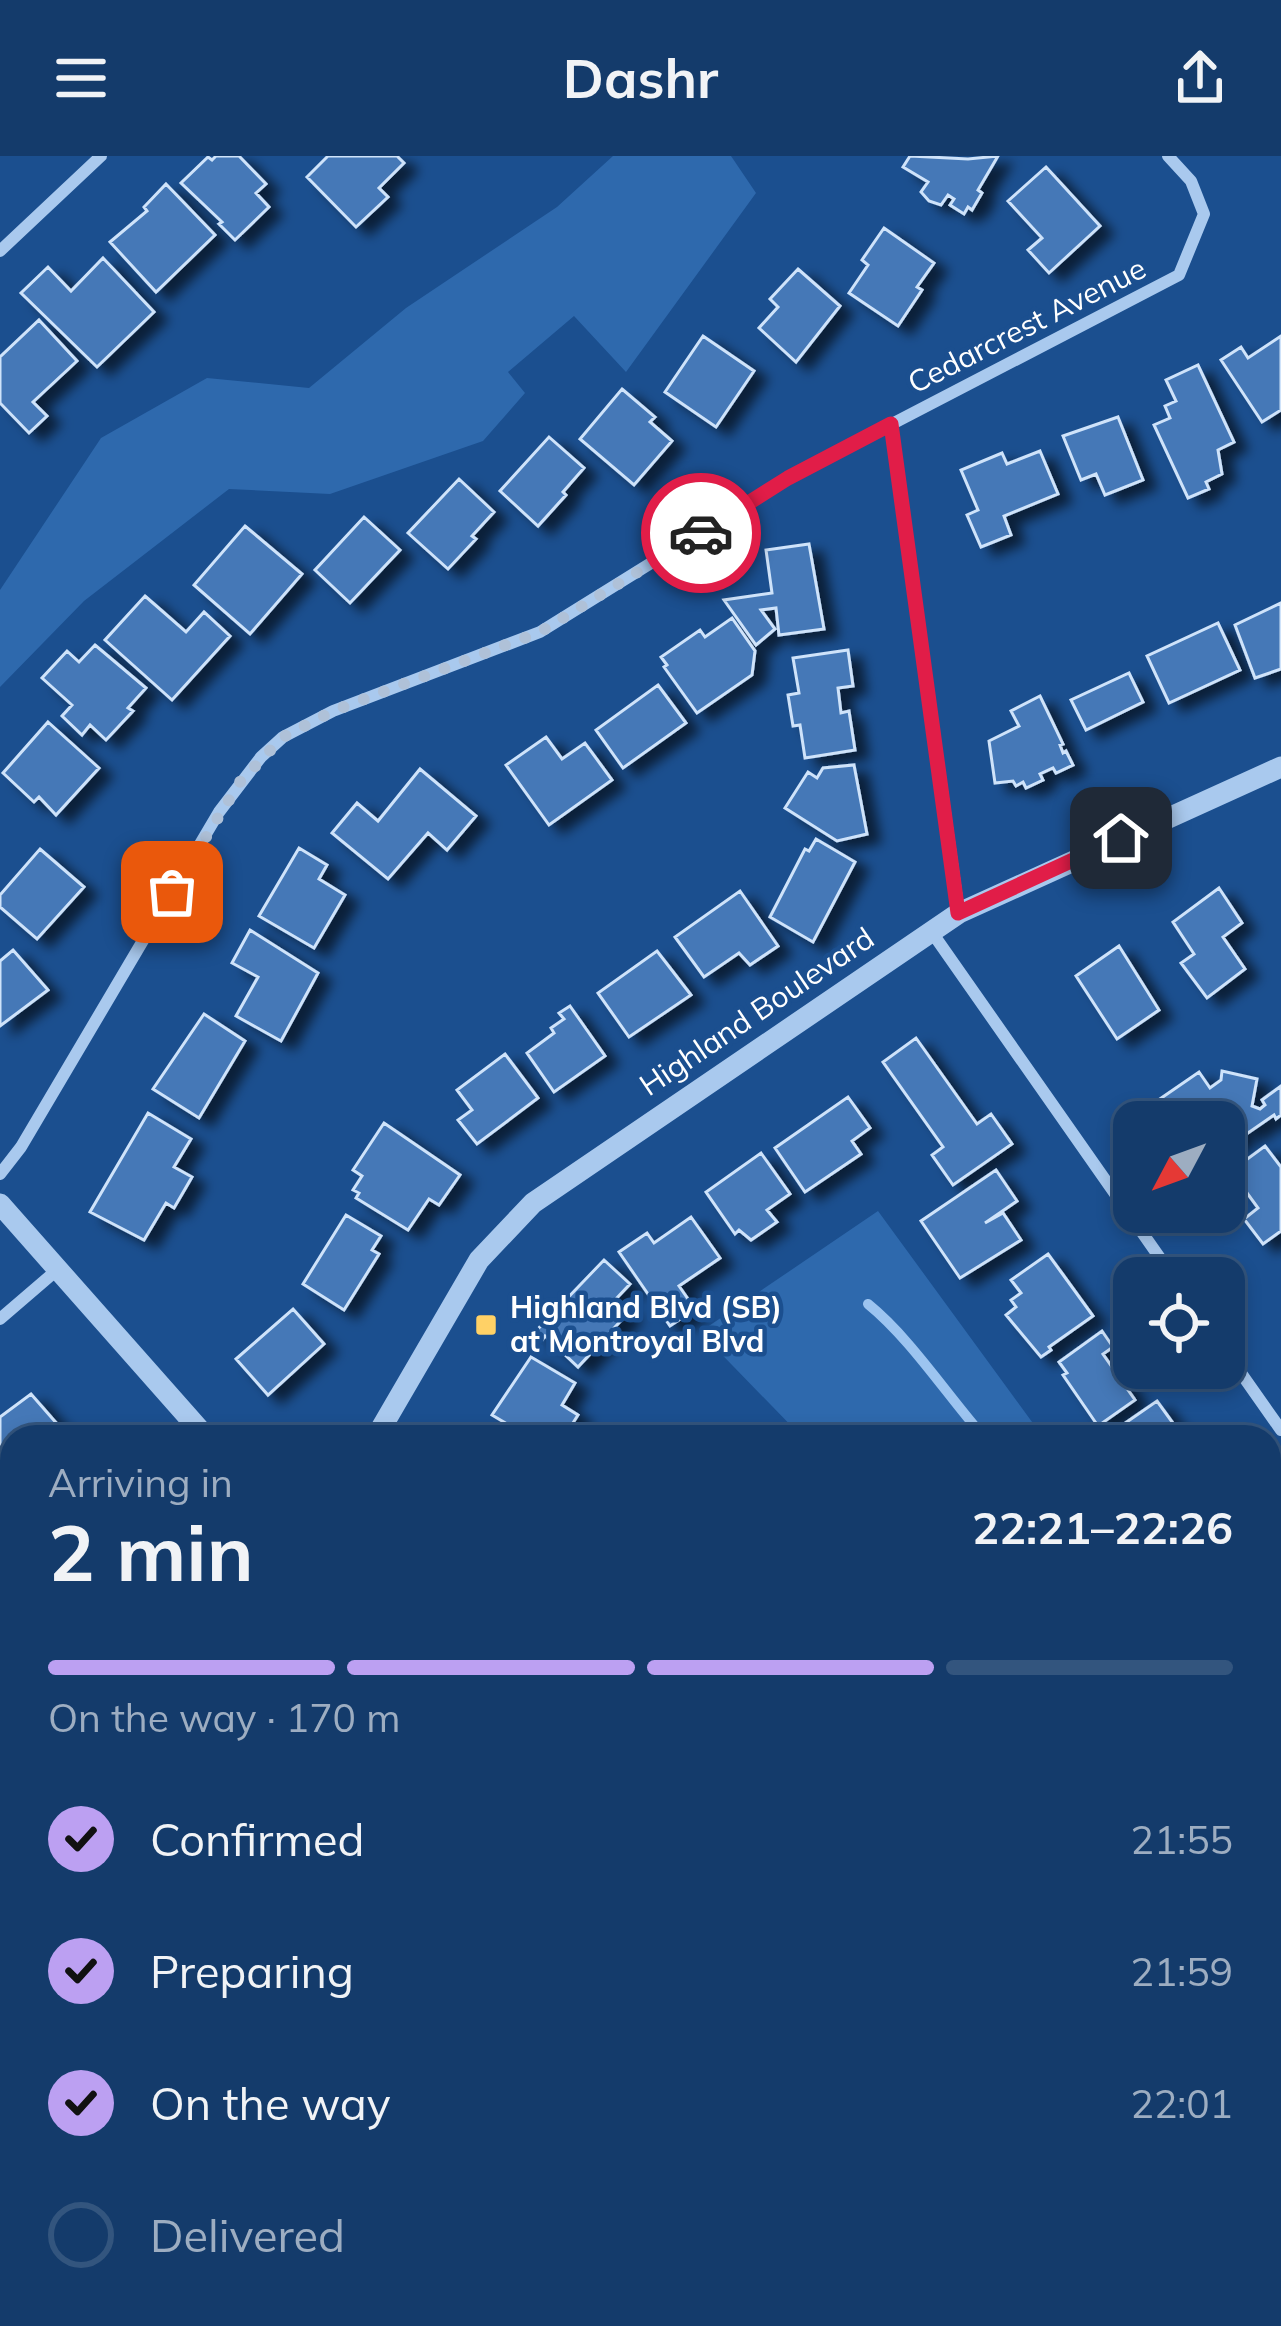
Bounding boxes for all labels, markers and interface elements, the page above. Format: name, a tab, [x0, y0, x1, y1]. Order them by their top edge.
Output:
text: Dashr	[563, 44, 718, 112]
icon: menu	[48, 45, 114, 111]
icon: share	[1167, 45, 1233, 111]
street label: Cedarcrest Avenue	[901, 249, 1152, 401]
courier	[641, 473, 761, 593]
icon: car	[668, 500, 734, 566]
pin	[1070, 787, 1172, 889]
icon: home	[1088, 805, 1154, 871]
pin	[121, 841, 223, 943]
icon: bag	[139, 859, 205, 925]
street label: Highland Boulevard	[632, 919, 881, 1104]
north arrow	[1113, 1101, 1245, 1233]
map controls	[1113, 1101, 1245, 1389]
button: locate	[1113, 1257, 1245, 1389]
place label: Highland Blvd (SB) at Montroyal Blvd	[510, 1288, 782, 1360]
marker: Highland Blvd (SB) at Montroyal Blvd	[473, 1312, 499, 1338]
text: Arriving in	[48, 1458, 233, 1507]
text: 22:21–22:26	[972, 1499, 1233, 1555]
text: 2 min	[48, 1503, 254, 1601]
text: On the way · 170 m	[48, 1693, 400, 1742]
icon: check	[48, 1806, 114, 1872]
text: Confirmed	[150, 1811, 364, 1867]
text: 21:55	[1131, 1815, 1233, 1864]
icon: check	[48, 1938, 114, 2004]
text: Preparing	[150, 1943, 354, 1999]
text: 21:59	[1131, 1947, 1233, 1996]
icon: check	[48, 2070, 114, 2136]
text: On the way	[150, 2075, 391, 2131]
text: 22:01	[1131, 2079, 1233, 2128]
text: Delivered	[150, 2207, 345, 2263]

